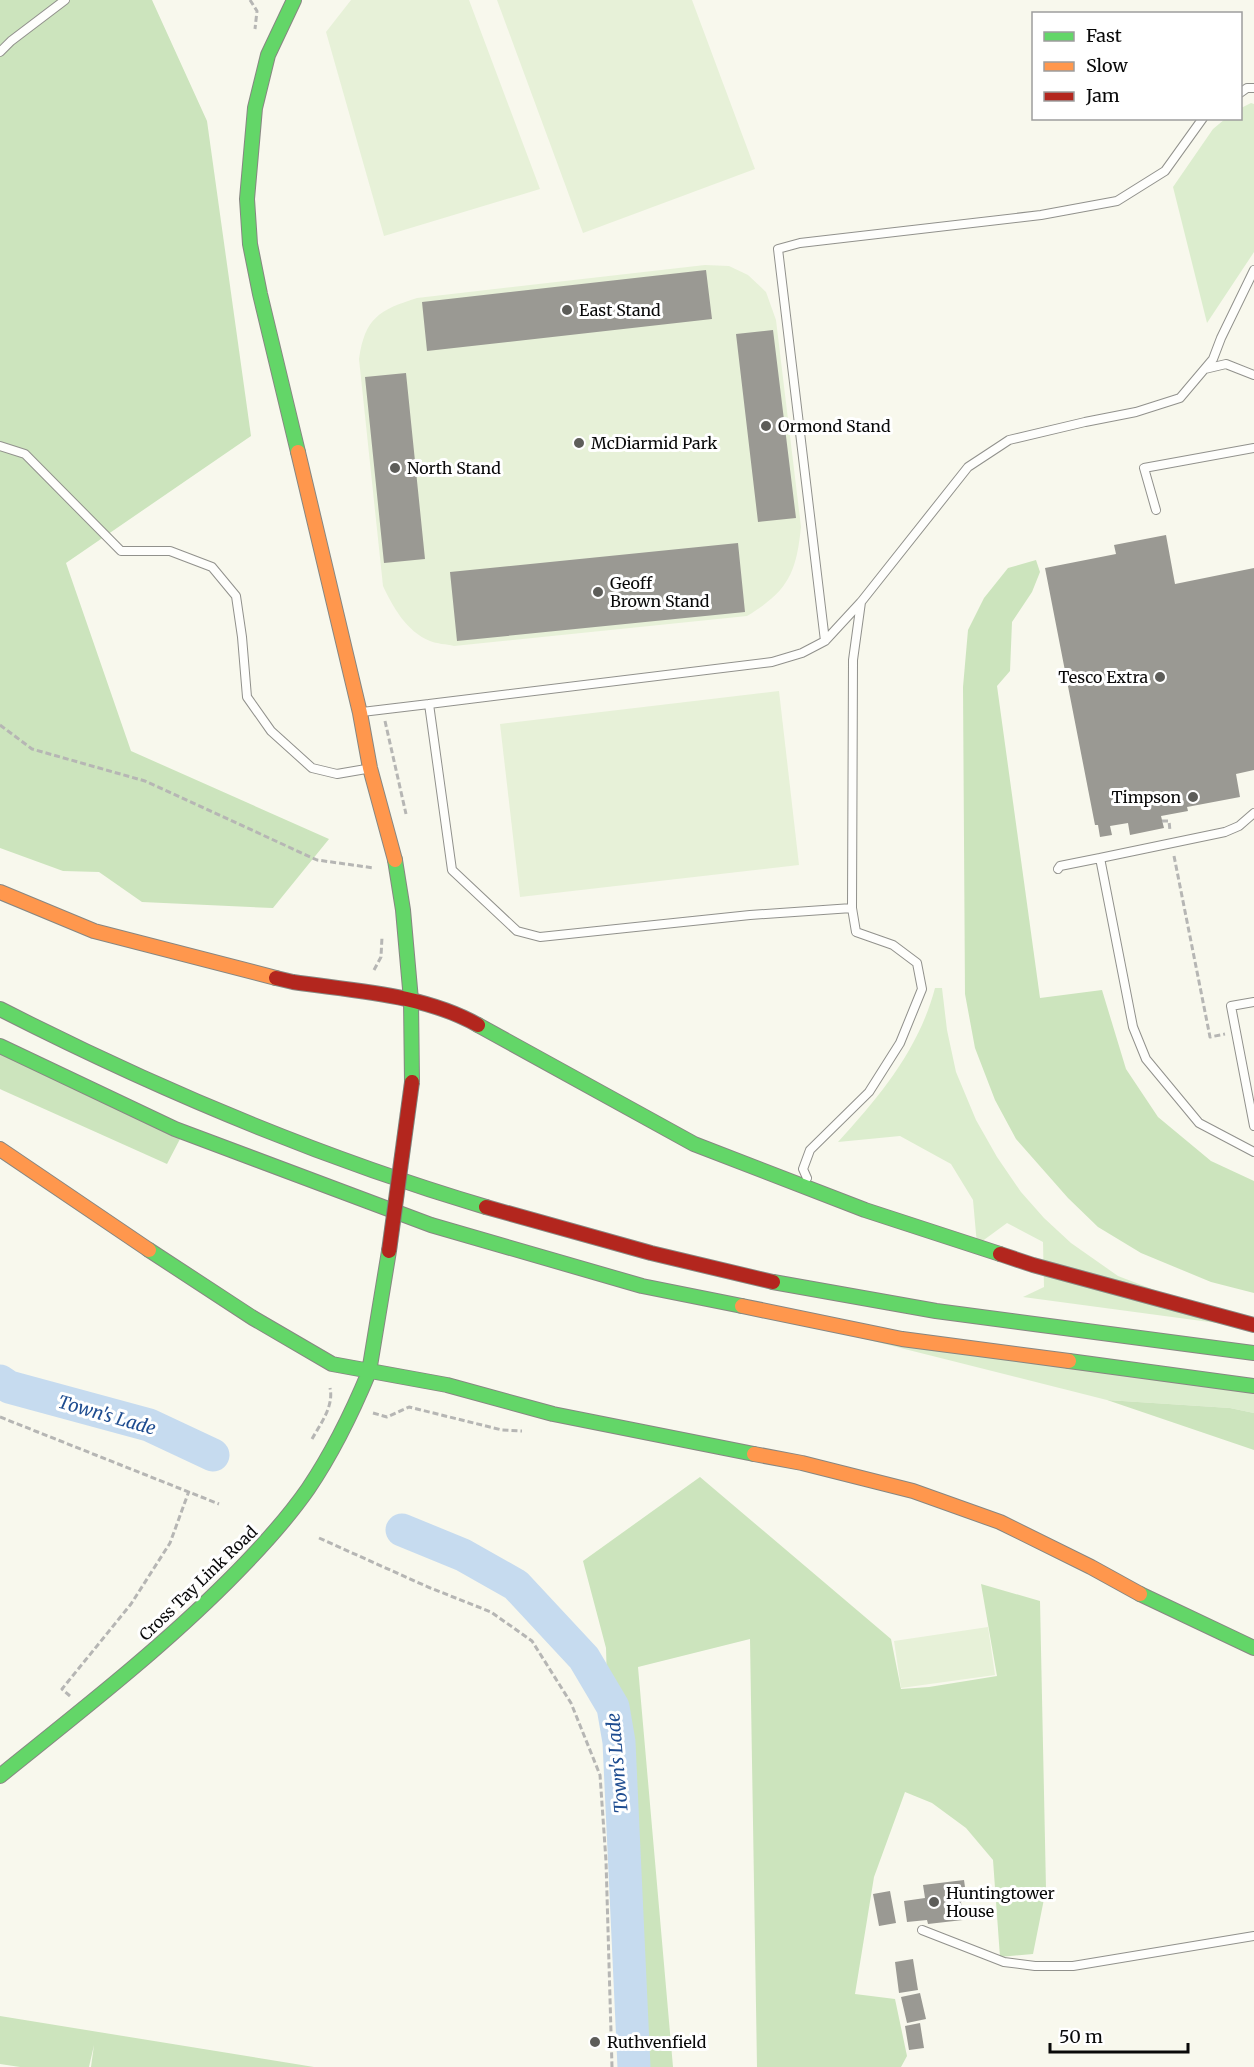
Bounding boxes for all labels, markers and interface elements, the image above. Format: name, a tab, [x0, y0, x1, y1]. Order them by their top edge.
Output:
legend	[1032, 12, 1242, 120]
text: Fast	[1086, 24, 1122, 47]
text: Slow	[1086, 54, 1129, 77]
text: Jam	[1085, 84, 1120, 107]
place label: East Stand	[579, 300, 661, 320]
marker: East Stand	[560, 303, 574, 317]
place label: Ormond Stand	[778, 416, 891, 436]
marker: Ormond Stand	[759, 419, 773, 433]
place label: McDiarmid Park	[591, 433, 718, 453]
marker: McDiarmid Park	[572, 436, 586, 450]
place label: North Stand	[407, 458, 501, 478]
marker: North Stand	[388, 461, 402, 475]
place label: Geoff Brown Stand	[610, 573, 710, 611]
marker: Geoff Brown Stand	[591, 585, 605, 599]
place label: Tesco Extra	[1058, 667, 1148, 687]
marker: Tesco Extra	[1153, 670, 1167, 684]
place label: Timpson	[1111, 787, 1181, 807]
marker: Timpson	[1186, 790, 1200, 804]
water label: Town's Lade	[55, 1390, 159, 1440]
street label: Cross Tay Link Road	[135, 1521, 261, 1645]
water label: Town's Lade	[601, 1712, 633, 1814]
place label: Huntingtower House	[946, 1883, 1055, 1921]
marker: Huntingtower House	[927, 1895, 941, 1909]
scale bar	[1050, 2016, 1188, 2054]
text: 50 m	[1059, 2025, 1103, 2048]
place label: Ruthvenfield	[607, 2032, 707, 2052]
marker: Ruthvenfield	[588, 2035, 602, 2049]

